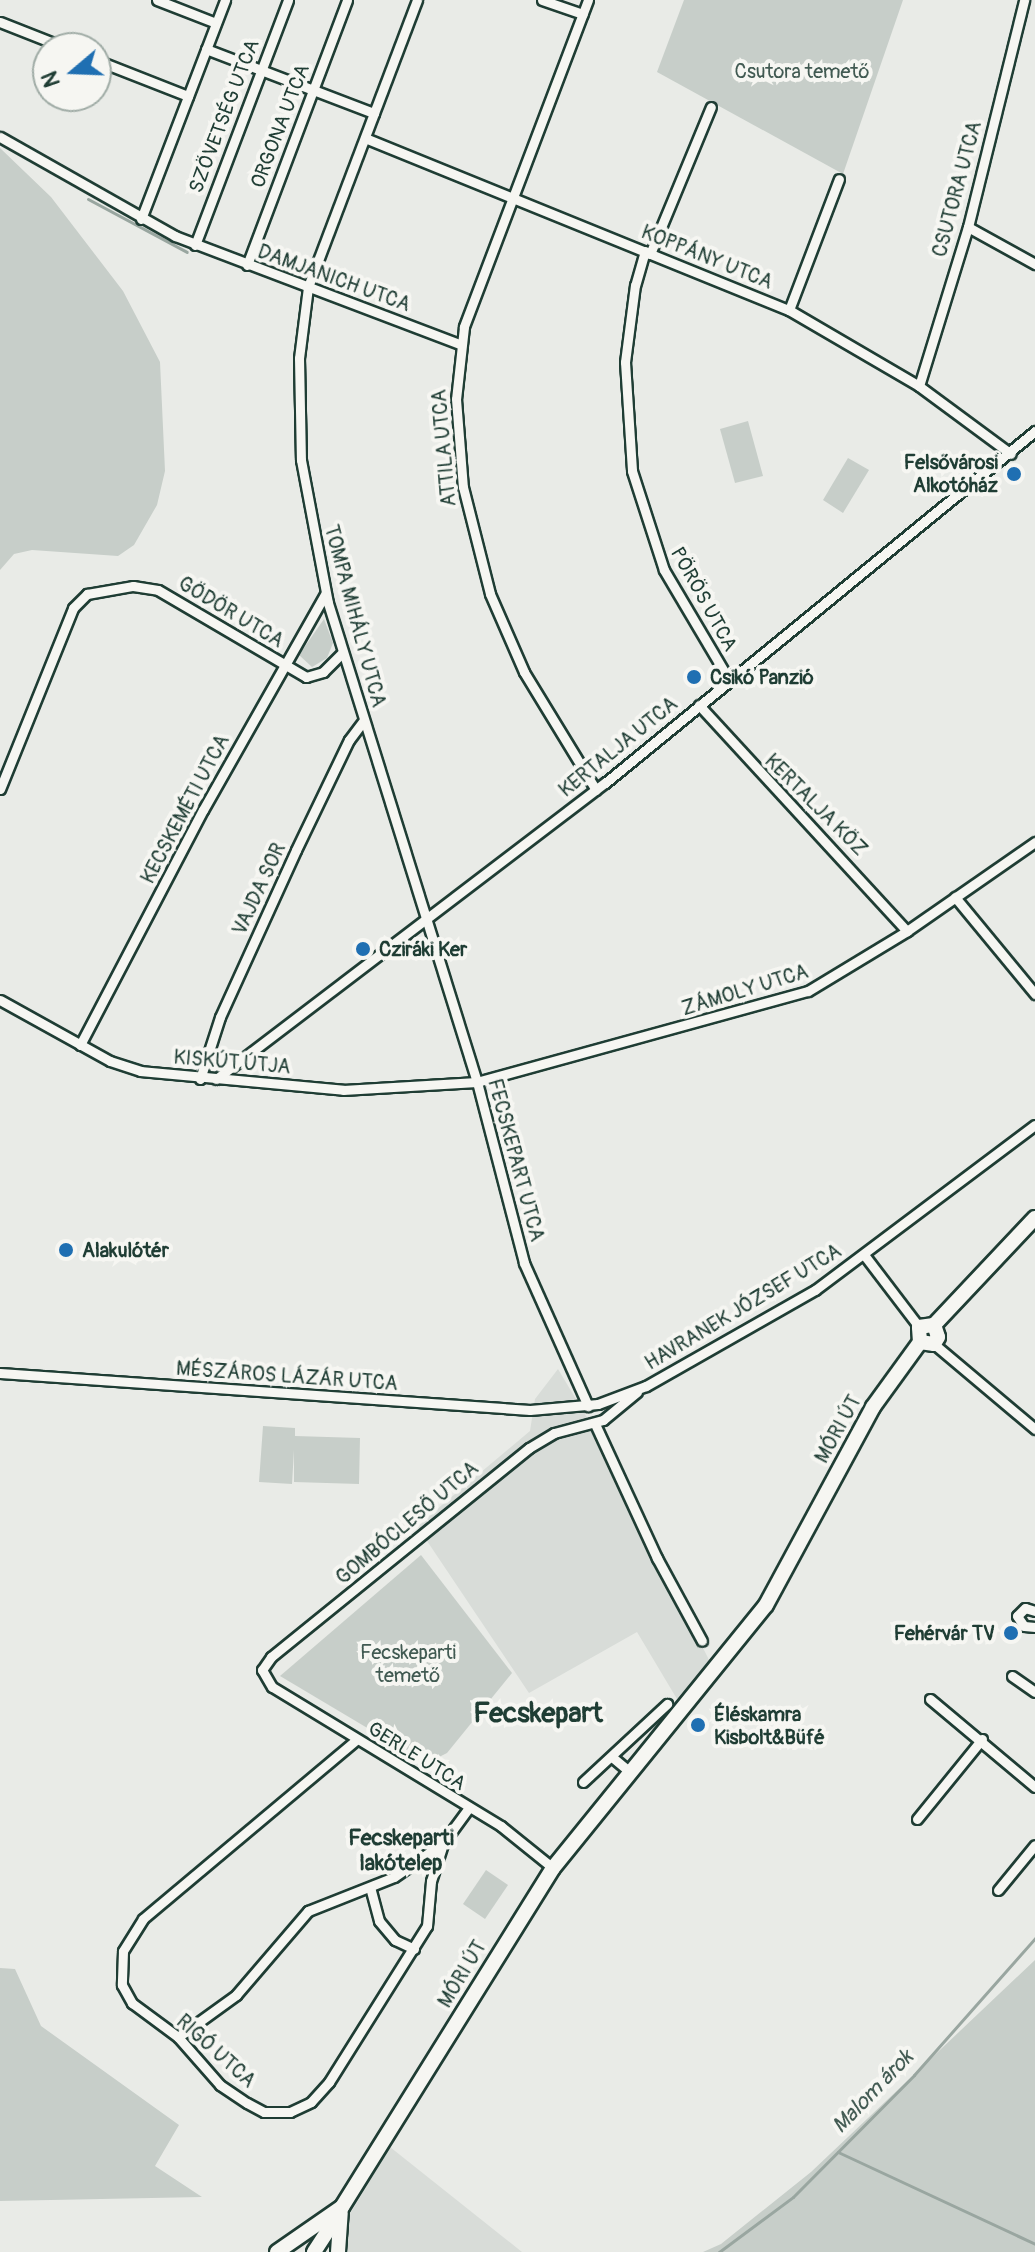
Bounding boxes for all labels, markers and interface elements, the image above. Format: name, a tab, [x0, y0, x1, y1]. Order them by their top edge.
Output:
north arrow	[32, 32, 112, 112]
street label: SZÖVETSÉG UTCA	[184, 36, 264, 196]
park label: Csutora temető	[735, 59, 869, 83]
street label: ORGONA UTCA	[245, 61, 315, 191]
text: N	[36, 68, 67, 91]
street label: CSUTORA UTCA	[927, 118, 987, 260]
street label: KOPPÁNY UTCA	[638, 220, 776, 294]
street label: DAMJANICH UTCA	[254, 239, 414, 317]
street label: ATTILA UTCA	[427, 388, 461, 508]
place label: Felsővárosi Alkotóház	[904, 450, 998, 497]
marker: Felsővárosi Alkotóház	[1005, 465, 1023, 483]
street label: TOMPA MIHÁLY UTCA	[319, 522, 391, 710]
street label: PÖRÖS UTCA	[666, 543, 742, 655]
street label: GÖDÖR UTCA	[174, 571, 288, 653]
place label: Csikó Panzió	[710, 665, 814, 689]
marker: Csikó Panzió	[685, 668, 703, 686]
street label: KERTALJA UTCA	[554, 692, 682, 802]
street label: KECSKEMÉTI UTCA	[136, 730, 234, 888]
street label: KERTALJA KÖZ	[760, 749, 872, 861]
street label: VAJDA SOR	[227, 839, 291, 939]
place label: Cziráki Ker	[379, 937, 467, 961]
marker: Cziráki Ker	[354, 940, 372, 958]
street label: ZÁMOLY UTCA	[679, 959, 811, 1021]
street label: KISKÚT ÚTJA	[173, 1045, 291, 1079]
street label: FECSKEPART UTCA	[483, 1076, 549, 1244]
place label: Alakulótér	[82, 1238, 169, 1262]
street label: HAVRANEK JÓZSEF UTCA	[641, 1239, 845, 1375]
marker: Alakulótér	[57, 1241, 75, 1259]
street label: MÉSZÁROS LÁZÁR UTCA	[175, 1356, 399, 1396]
street label: MÓRI ÚT	[810, 1391, 866, 1467]
street label: GOMBÓCLESŐ UTCA	[331, 1456, 483, 1590]
place label: Fehérvár TV	[894, 1621, 995, 1645]
marker: Fehérvár TV	[1002, 1624, 1020, 1642]
park label: Fecskeparti temető	[360, 1640, 456, 1687]
district label: Fecskepart	[473, 1697, 603, 1731]
place label: Éléskamra Kisbolt&Büfé	[714, 1702, 825, 1749]
street label: GERLE UTCA	[364, 1716, 470, 1796]
marker: Éléskamra Kisbolt&Büfé	[689, 1716, 707, 1734]
district label: Fecskeparti lakótelep	[348, 1825, 454, 1876]
street label: MÓRI ÚT	[433, 1936, 491, 2012]
street label: RIGÓ UTCA	[172, 2009, 260, 2093]
water label: Malom árok	[827, 2045, 919, 2139]

